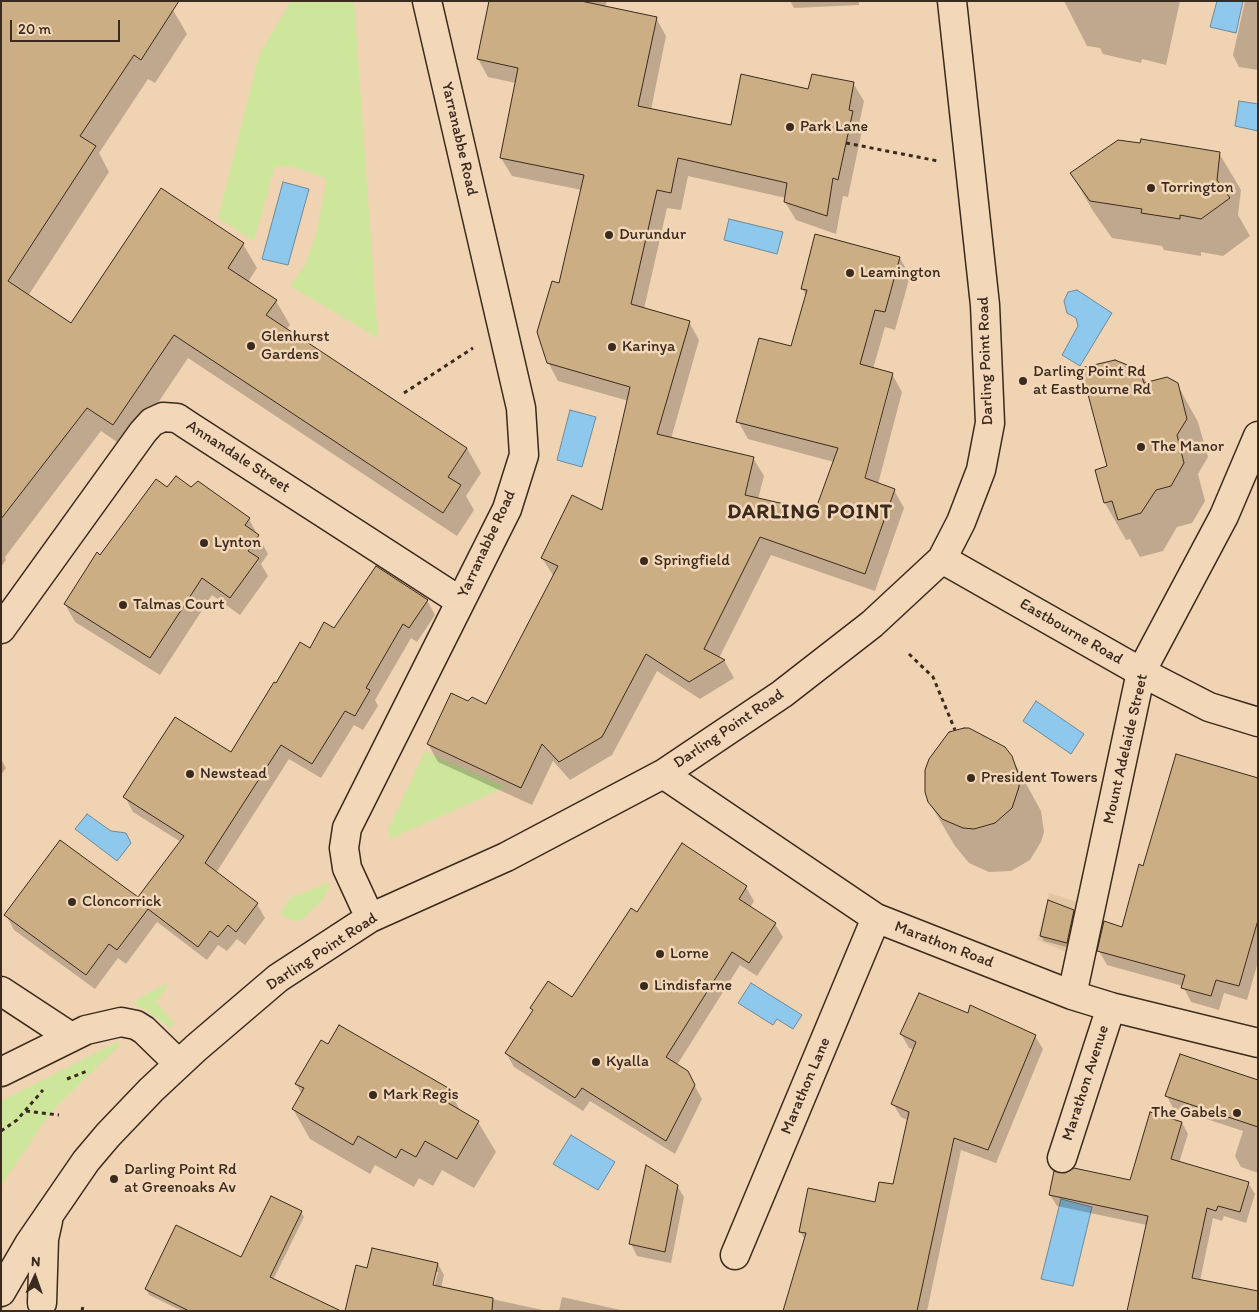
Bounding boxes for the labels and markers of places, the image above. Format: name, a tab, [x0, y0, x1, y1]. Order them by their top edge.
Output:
place label: Park Lane	[800, 117, 868, 137]
marker: Park Lane	[784, 121, 796, 133]
place label: Torrington	[1161, 178, 1234, 198]
marker: Torrington	[1145, 182, 1157, 194]
place label: Durundur	[619, 225, 686, 245]
marker: Durundur	[603, 229, 615, 241]
place label: Leamington	[860, 263, 941, 283]
marker: Leamington	[844, 267, 856, 279]
place label: Glenhurst Gardens	[261, 327, 329, 365]
place label: Karinya	[622, 337, 675, 357]
marker: Glenhurst Gardens	[245, 340, 257, 352]
marker: Karinya	[606, 341, 618, 353]
place label: Darling Point Rd at Eastbourne Rd	[1033, 362, 1151, 400]
marker: Darling Point Rd at Eastbourne Rd	[1017, 375, 1029, 387]
place label: The Manor	[1151, 437, 1224, 457]
marker: The Manor	[1135, 441, 1147, 453]
place label: Lynton	[214, 533, 261, 553]
marker: Lynton	[198, 537, 210, 549]
place label: Springfield	[654, 551, 730, 571]
marker: Springfield	[638, 555, 650, 567]
place label: Talmas Court	[133, 595, 224, 615]
marker: Talmas Court	[117, 599, 129, 611]
place label: Newstead	[200, 764, 267, 784]
marker: Newstead	[184, 768, 196, 780]
place label: President Towers	[981, 768, 1098, 788]
marker: President Towers	[965, 772, 977, 784]
place label: Cloncorrick	[82, 892, 161, 912]
marker: Cloncorrick	[66, 896, 78, 908]
place label: Lorne	[670, 944, 709, 964]
marker: Lorne	[654, 948, 666, 960]
place label: Lindisfarne	[654, 976, 732, 996]
marker: Lindisfarne	[638, 980, 650, 992]
place label: Kyalla	[606, 1052, 649, 1072]
marker: Kyalla	[590, 1056, 602, 1068]
place label: Mark Regis	[383, 1085, 459, 1105]
marker: Mark Regis	[367, 1089, 379, 1101]
place label: The Gabels	[1151, 1103, 1227, 1123]
marker: The Gabels	[1231, 1107, 1243, 1119]
place label: Darling Point Rd at Greenoaks Av	[124, 1160, 237, 1198]
marker: Darling Point Rd at Greenoaks Av	[108, 1173, 120, 1185]

